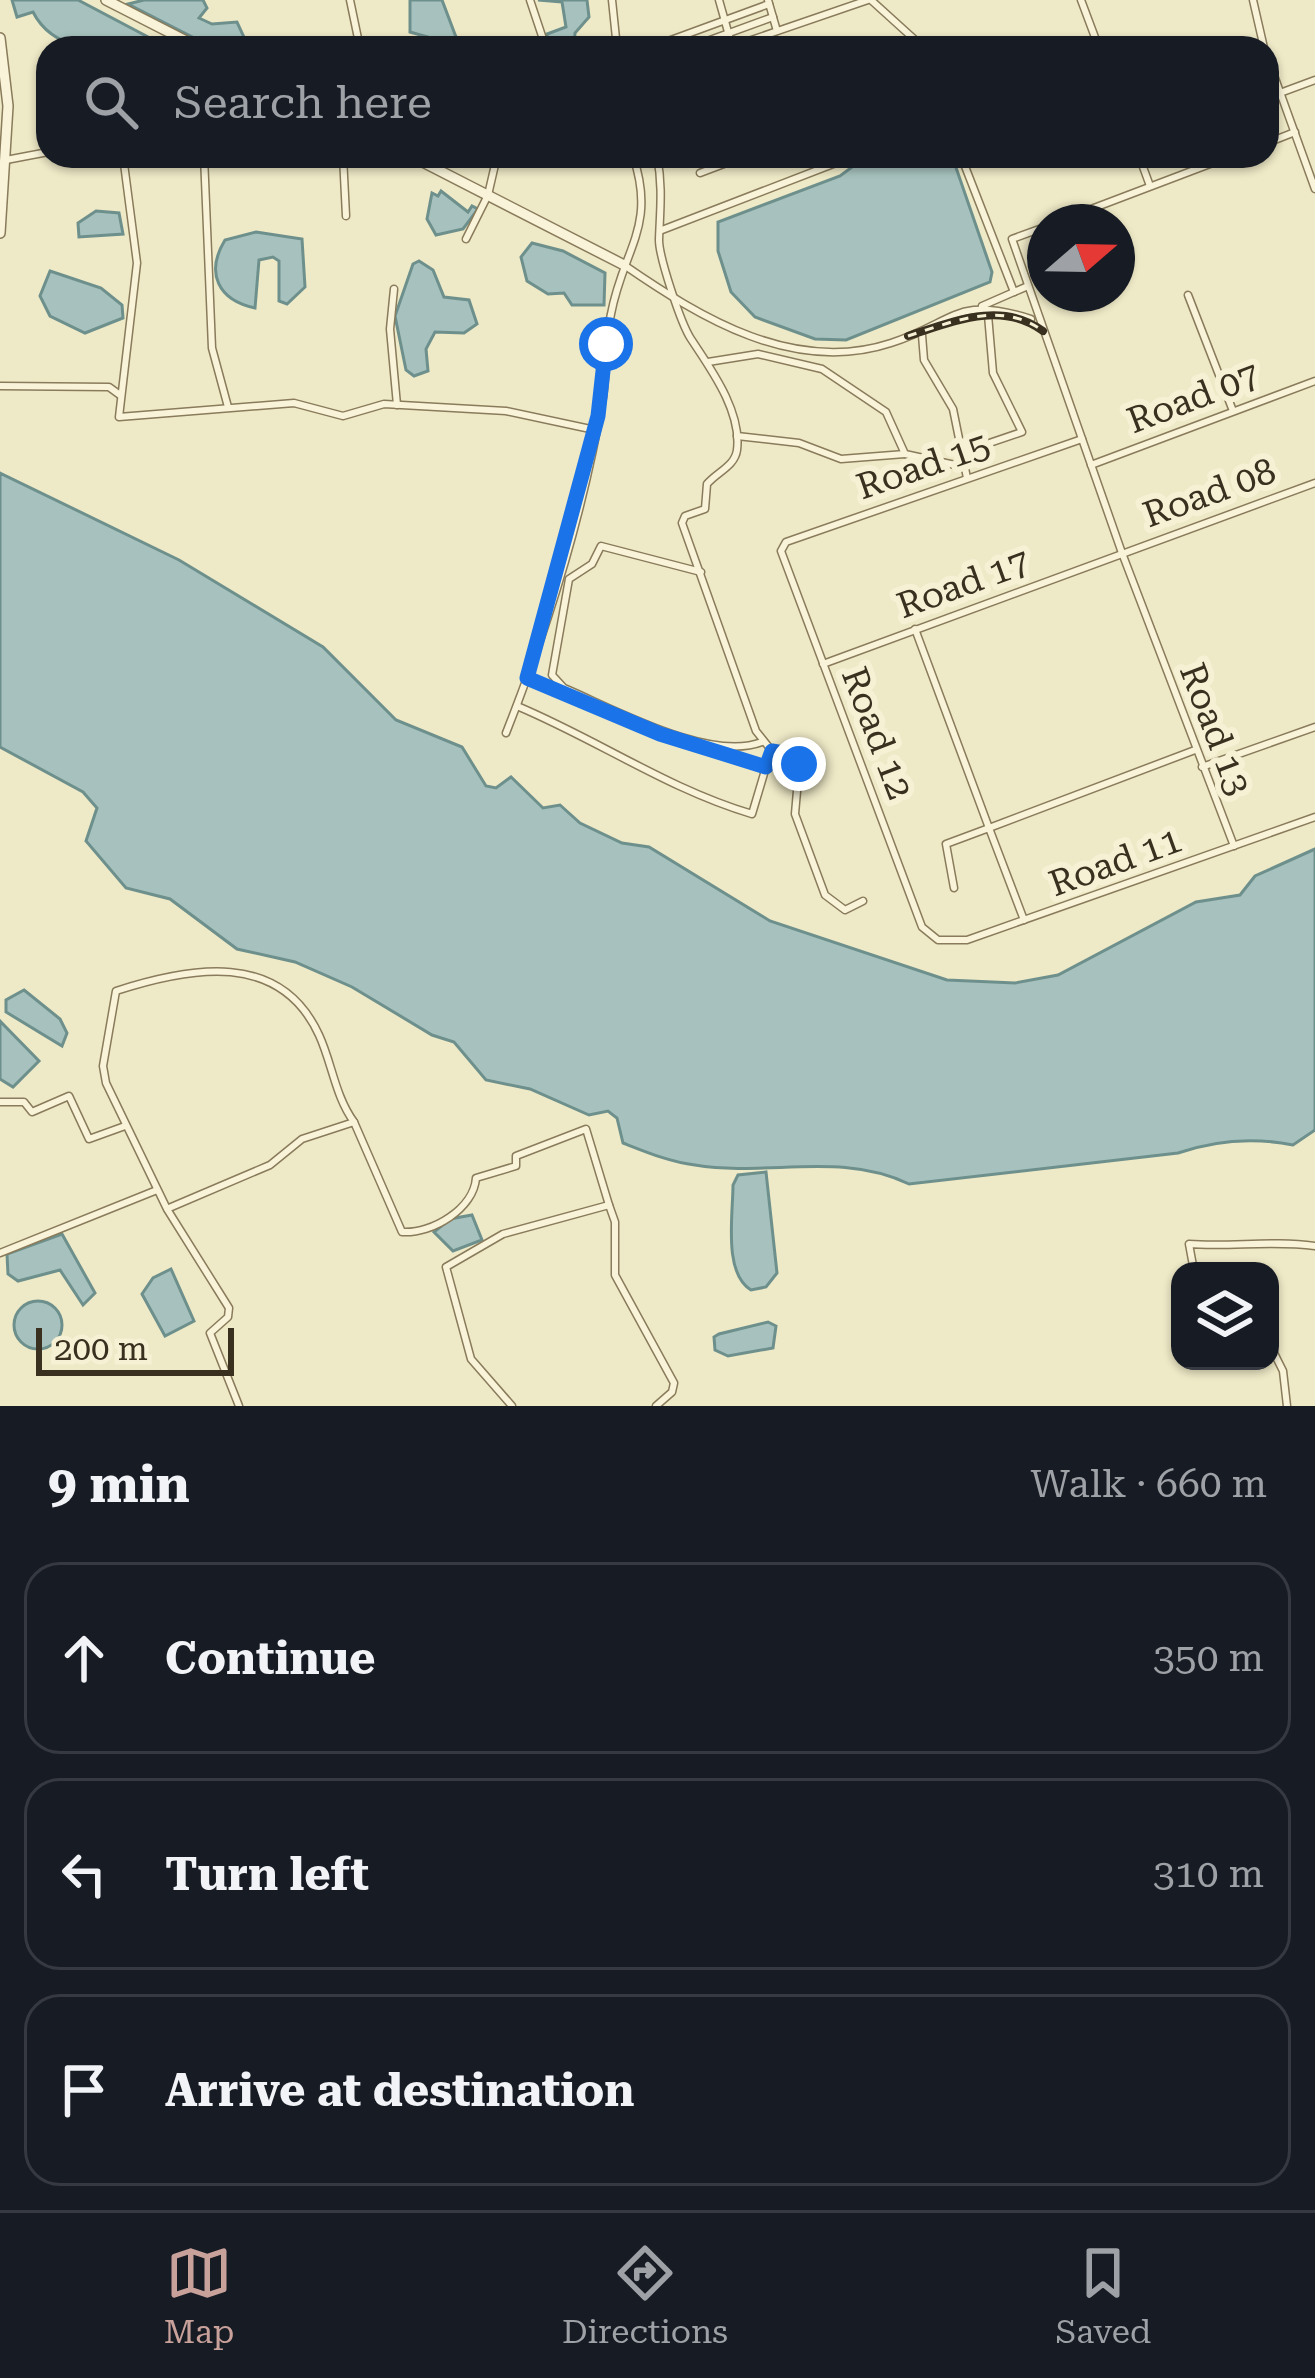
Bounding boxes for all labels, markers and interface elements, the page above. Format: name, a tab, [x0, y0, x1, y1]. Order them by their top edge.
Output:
search box	[36, 36, 1279, 168]
icon: search	[78, 69, 144, 135]
text: Search here	[174, 76, 432, 129]
north arrow	[1027, 204, 1135, 312]
route start	[579, 317, 633, 371]
street label: Road 07	[1121, 354, 1265, 442]
street label: Road 15	[851, 424, 995, 508]
street label: Road 08	[1137, 450, 1281, 536]
street label: Road 17	[891, 541, 1035, 627]
street label: Road 13	[1171, 657, 1259, 801]
street label: Road 12	[833, 661, 921, 805]
route end	[772, 737, 826, 791]
street label: Road 11	[1043, 819, 1187, 905]
map controls	[1171, 1262, 1279, 1370]
button: layers	[1171, 1262, 1279, 1370]
scale bar	[36, 1322, 234, 1375]
text: 200 m	[54, 1329, 148, 1368]
text: 9 min	[48, 1455, 190, 1514]
text: Walk · 660 m	[1031, 1461, 1267, 1507]
icon: ahead	[51, 1625, 117, 1691]
text: Continue	[165, 1632, 376, 1685]
text: 350 m	[1153, 1635, 1264, 1681]
icon: left	[51, 1841, 117, 1907]
text: Turn left	[165, 1848, 369, 1901]
text: 310 m	[1153, 1851, 1264, 1897]
icon: arrive	[51, 2057, 117, 2123]
text: Arrive at destination	[165, 2064, 634, 2117]
tab: Map	[164, 2240, 234, 2351]
tab: Directions	[562, 2240, 728, 2351]
tab: Saved	[1056, 2240, 1151, 2351]

